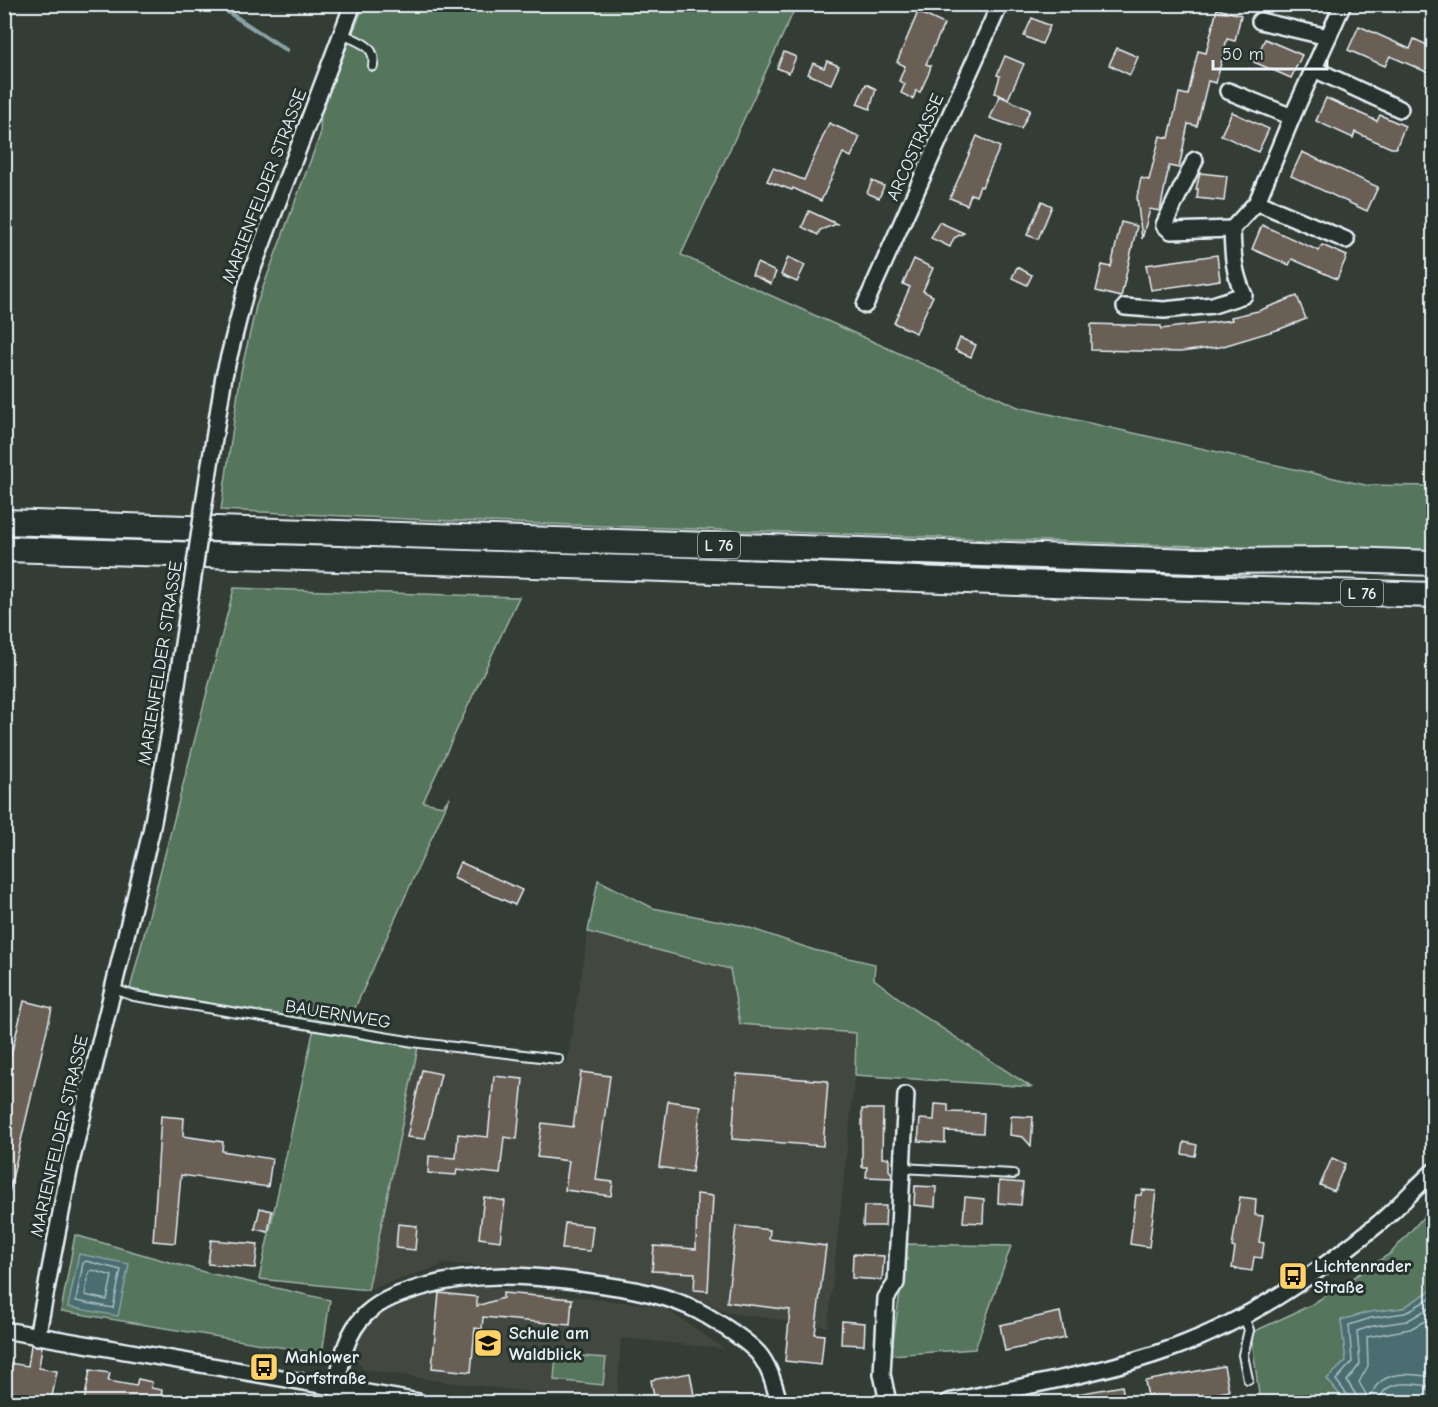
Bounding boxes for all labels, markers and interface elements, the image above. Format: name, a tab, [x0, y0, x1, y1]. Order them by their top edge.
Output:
scale bar	[1213, 33, 1327, 71]
text: 50 m	[1222, 44, 1264, 65]
street label: MARIENFELDER STRASSE	[218, 86, 311, 286]
street label: ARCOSTRASSE	[882, 90, 949, 204]
road number: L 76	[698, 532, 740, 558]
street label: MARIENFELDER STRASSE	[134, 559, 187, 767]
road number: L 76	[1341, 580, 1383, 606]
street label: BAUERNWEG	[284, 996, 392, 1033]
street label: MARIENFELDER STRASSE	[26, 1033, 93, 1239]
place label: Lichtenrader Straße	[1314, 1256, 1412, 1298]
bus stop icon: Lichtenrader Straße	[1277, 1260, 1309, 1292]
place label: Schule am Waldblick	[509, 1323, 589, 1365]
school or university icon: Schule am Waldblick	[472, 1327, 504, 1359]
place label: Mahlower Dorfstraße	[285, 1347, 366, 1389]
bus stop icon: Mahlower Dorfstraße	[248, 1351, 280, 1383]

